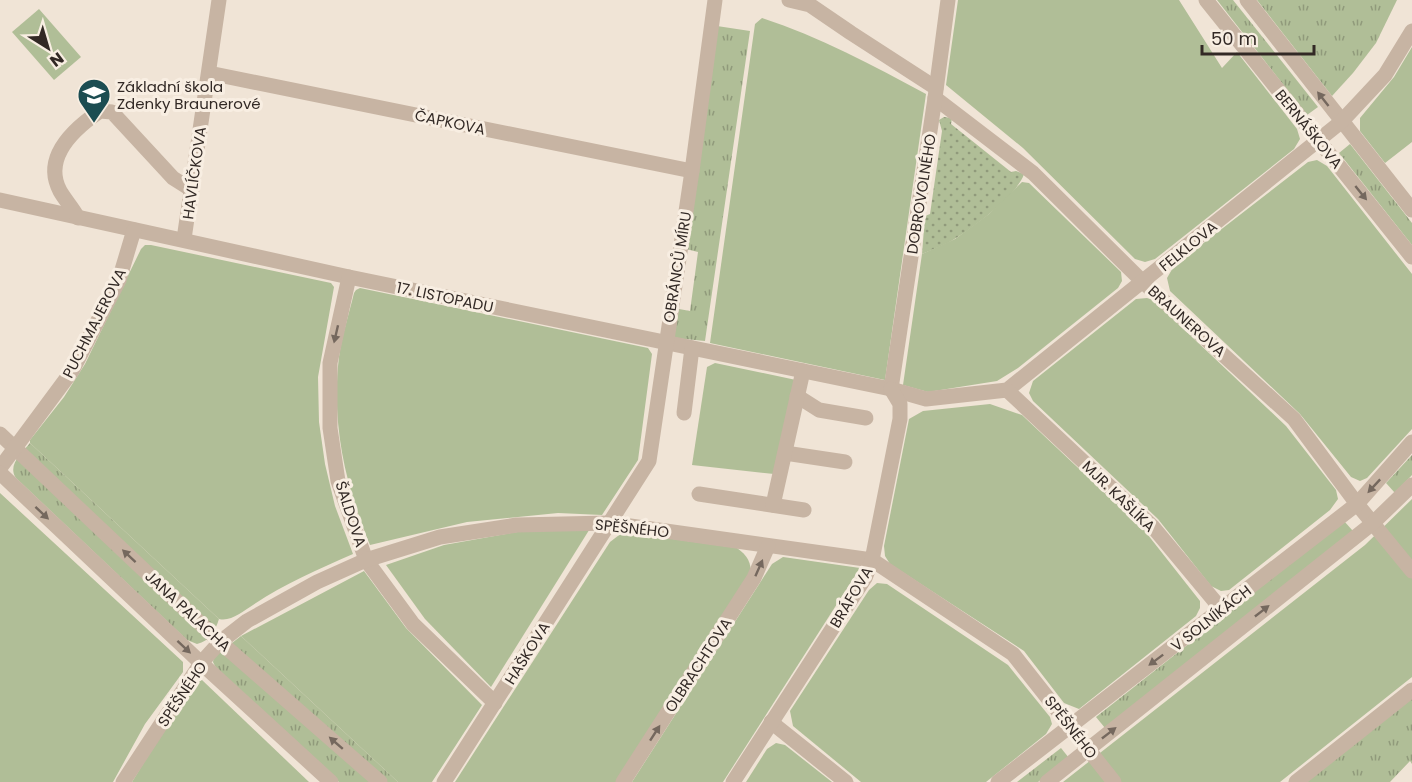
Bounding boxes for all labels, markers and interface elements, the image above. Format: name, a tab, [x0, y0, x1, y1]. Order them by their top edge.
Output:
north arrow	[18, 18, 78, 78]
scale bar	[1202, 18, 1314, 56]
text: 50 m	[1211, 26, 1257, 51]
text: N	[45, 47, 68, 72]
place label: Základní škola Zdenky Braunerové	[117, 76, 261, 114]
school or university icon: Základní škola Zdenky Braunerové	[76, 77, 112, 124]
street label: BERNÁŠKOVA	[1270, 85, 1348, 173]
one-way arrow	[1318, 91, 1330, 106]
street label: ČAPKOVA	[413, 104, 487, 140]
street label: HAVLÍČKOVA	[177, 125, 211, 221]
street label: DOBROVOLNÉHO	[901, 132, 941, 256]
one-way arrow	[1354, 185, 1367, 201]
street label: OBRÁNCŮ MÍRU	[658, 210, 696, 324]
street label: FELKLOVA	[1154, 216, 1222, 276]
street label: PUCHMAJEROVA	[57, 265, 131, 381]
street label: 17. LISTOPADU	[395, 276, 495, 318]
street label: BRAUNEROVA	[1144, 280, 1230, 362]
one-way arrow	[331, 325, 341, 343]
street label: MJR. KAŠLÍKA	[1078, 456, 1160, 536]
street label: ŠALDOVA	[331, 478, 371, 550]
one-way arrow	[1368, 478, 1381, 493]
one-way arrow	[35, 506, 50, 520]
street label: SPĚŠNÉHO	[594, 514, 670, 542]
one-way arrow	[122, 549, 137, 563]
one-way arrow	[754, 559, 763, 576]
street label: BRÁFOVA	[824, 562, 878, 632]
street label: JANA PALACHA	[141, 566, 235, 656]
street label: V SOLNÍKÁCH	[1167, 580, 1255, 656]
one-way arrow	[1254, 606, 1269, 618]
street label: OLBRACHTOVA	[660, 614, 736, 716]
street label: HAŠKOVA	[499, 618, 555, 688]
one-way arrow	[176, 640, 191, 653]
one-way arrow	[1148, 653, 1163, 665]
street label: SPĚŠNÉHO	[152, 657, 212, 731]
street label: SPĚŠNÉHO	[1040, 691, 1102, 763]
one-way arrow	[649, 725, 660, 741]
one-way arrow	[1101, 726, 1117, 739]
one-way arrow	[329, 737, 344, 750]

